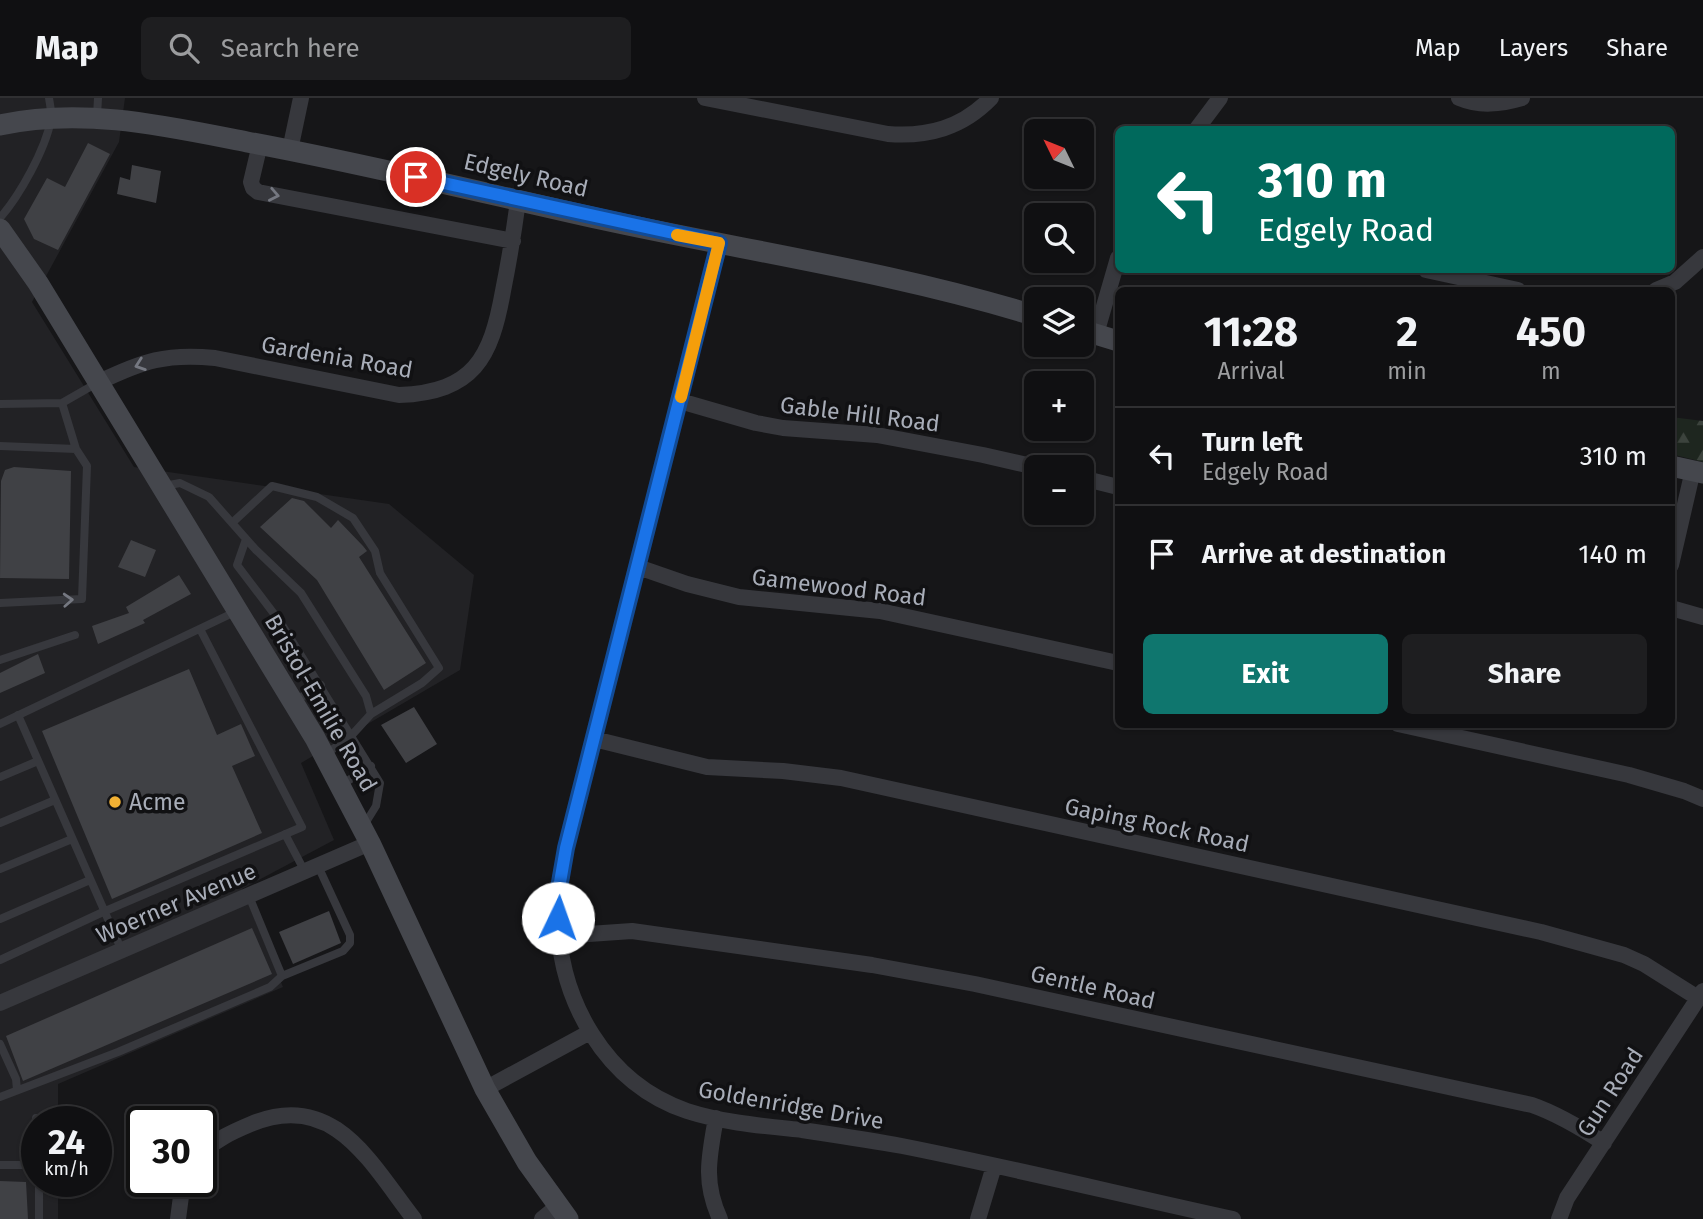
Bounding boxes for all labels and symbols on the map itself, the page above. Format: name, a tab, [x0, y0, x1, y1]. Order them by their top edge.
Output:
north arrow	[1024, 119, 1094, 189]
pin	[386, 147, 446, 207]
street label: Edgely Road	[461, 147, 591, 203]
one-way arrow	[268, 186, 280, 201]
street label: Gardenia Road	[259, 330, 415, 384]
one-way arrow	[134, 357, 147, 371]
street label: Gable Hill Road	[779, 390, 941, 438]
street label: Gamewood Road	[750, 562, 928, 612]
one-way arrow	[63, 592, 74, 607]
street label: Bristol-Emilie Road	[259, 609, 383, 797]
place label: Acme	[129, 788, 185, 816]
street label: Gaping Rock Road	[1062, 792, 1252, 858]
marker: Acme	[107, 794, 123, 810]
street label: Woerner Avenue	[92, 857, 260, 949]
position arrow	[521, 881, 595, 955]
street label: Gentle Road	[1028, 959, 1158, 1015]
street label: Gun Road	[1571, 1042, 1649, 1142]
street label: Goldenridge Drive	[696, 1075, 886, 1135]
speed limit sign: 30	[126, 1106, 217, 1197]

